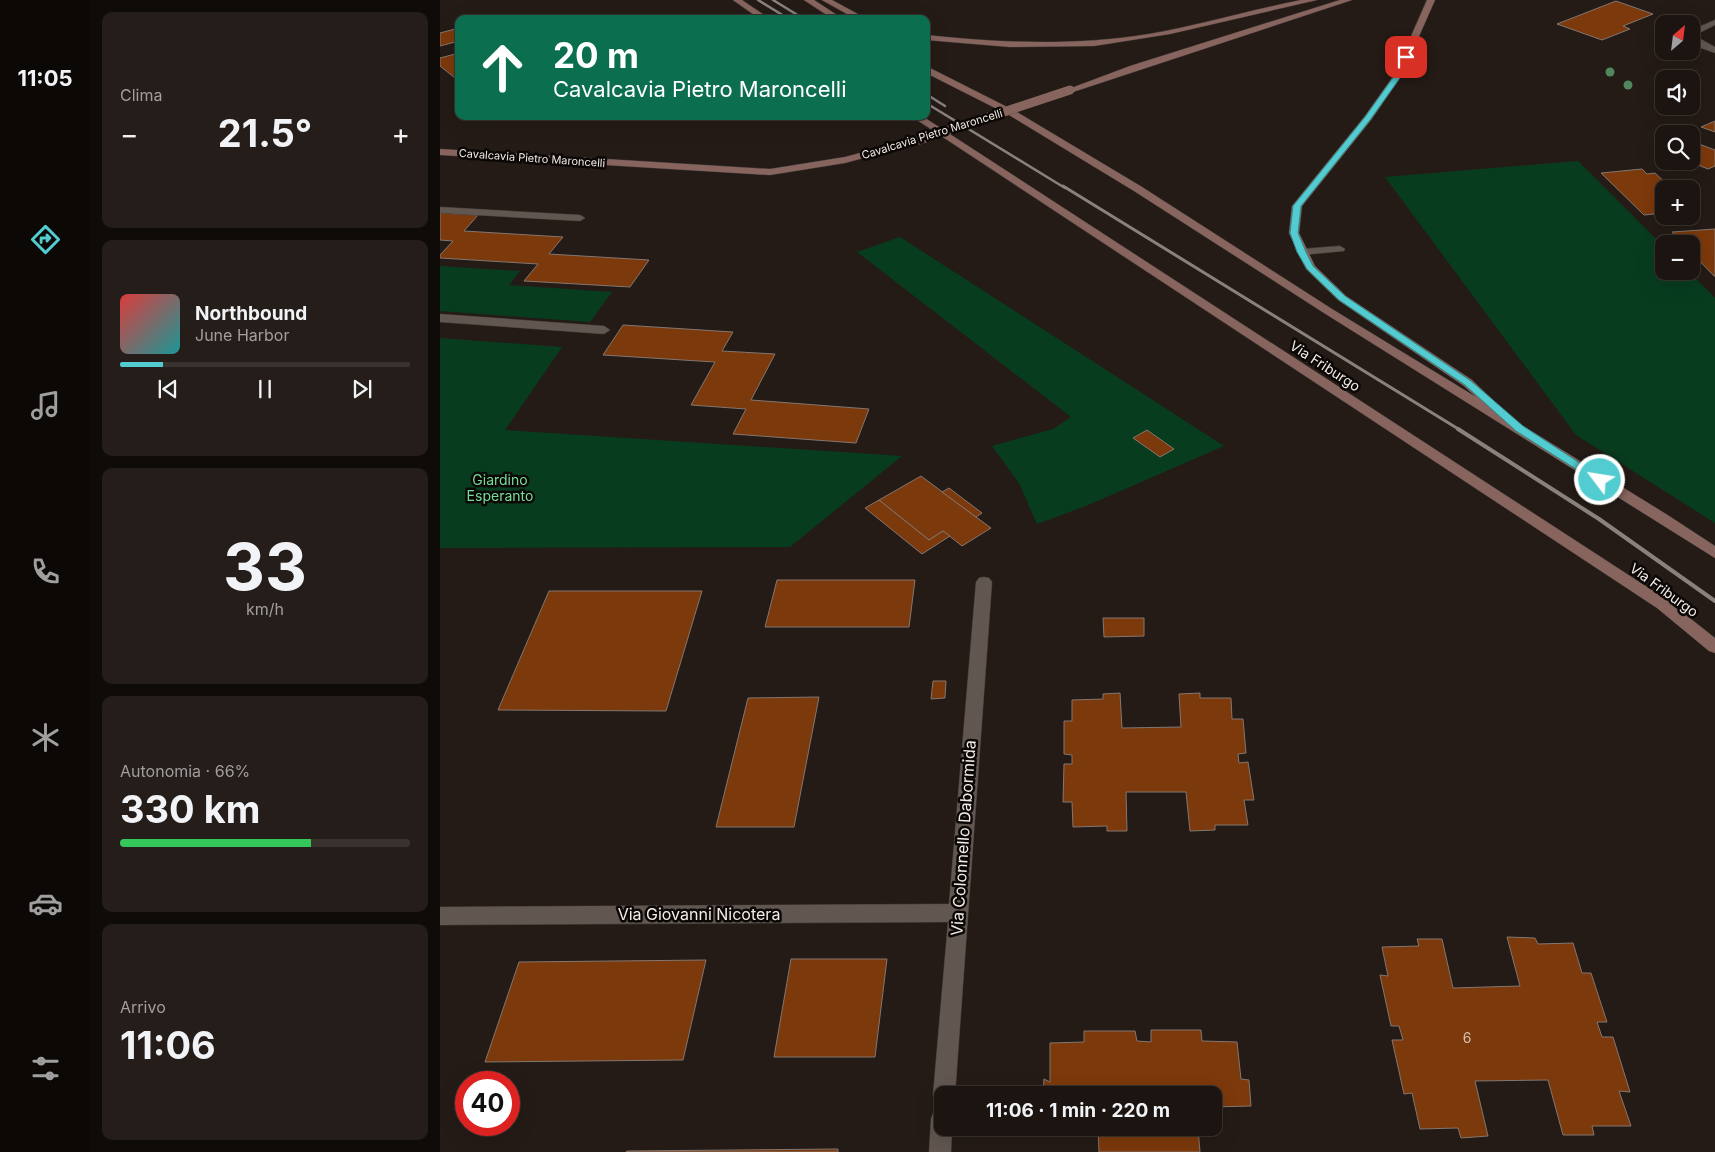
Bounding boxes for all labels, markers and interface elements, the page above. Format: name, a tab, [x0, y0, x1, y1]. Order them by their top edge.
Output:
north arrow	[1655, 15, 1700, 60]
map controls	[1655, 15, 1700, 280]
text: 20 m	[553, 34, 639, 76]
icon: ahead	[470, 35, 535, 100]
pin	[1385, 36, 1427, 78]
icon: arrive	[1392, 43, 1420, 71]
text: 11:05	[17, 65, 73, 91]
button: sound	[1655, 70, 1700, 115]
text: Cavalcavia Pietro Maroncelli	[553, 76, 847, 102]
text: Clima	[120, 85, 162, 105]
street label: Cavalcavia Pietro Maroncelli	[860, 106, 1004, 162]
text: 21.5°	[218, 110, 312, 156]
text: −	[120, 117, 139, 151]
text: +	[391, 117, 410, 151]
button: search	[1655, 125, 1700, 170]
street label: Cavalcavia Pietro Maroncelli	[458, 146, 606, 170]
button: +	[1655, 180, 1700, 225]
icon: directions	[28, 222, 63, 257]
button: −	[1655, 235, 1700, 280]
text: Northbound	[195, 302, 307, 325]
text: June Harbor	[195, 325, 289, 345]
street label: Via Friburgo	[1287, 337, 1364, 395]
icon: previous	[154, 375, 182, 403]
icon: pause	[251, 375, 279, 403]
icon: next	[348, 375, 376, 403]
icon: music	[28, 388, 63, 423]
position arrow	[1573, 453, 1625, 505]
park label: Giardino Esperanto	[467, 471, 533, 504]
text: 33	[223, 527, 307, 606]
icon: phone	[28, 554, 63, 589]
street label: Via Friburgo	[1627, 559, 1702, 620]
text: km/h	[246, 599, 284, 619]
icon: climate	[28, 720, 63, 755]
street label: Via Colonnello Dabormida	[946, 739, 980, 937]
text: Autonomia · 66%	[120, 761, 250, 781]
text: 330 km	[120, 786, 260, 832]
icon: car	[28, 886, 63, 921]
street label: Via Giovanni Nicotera	[618, 904, 780, 924]
text: Arrivo	[120, 997, 166, 1017]
text: 11:06	[120, 1022, 216, 1068]
house number: 6	[1463, 1029, 1471, 1046]
icon: filters	[28, 1051, 63, 1086]
speed limit sign: 40	[455, 1071, 520, 1136]
text: 11:06 · 1 min · 220 m	[986, 1099, 1170, 1122]

